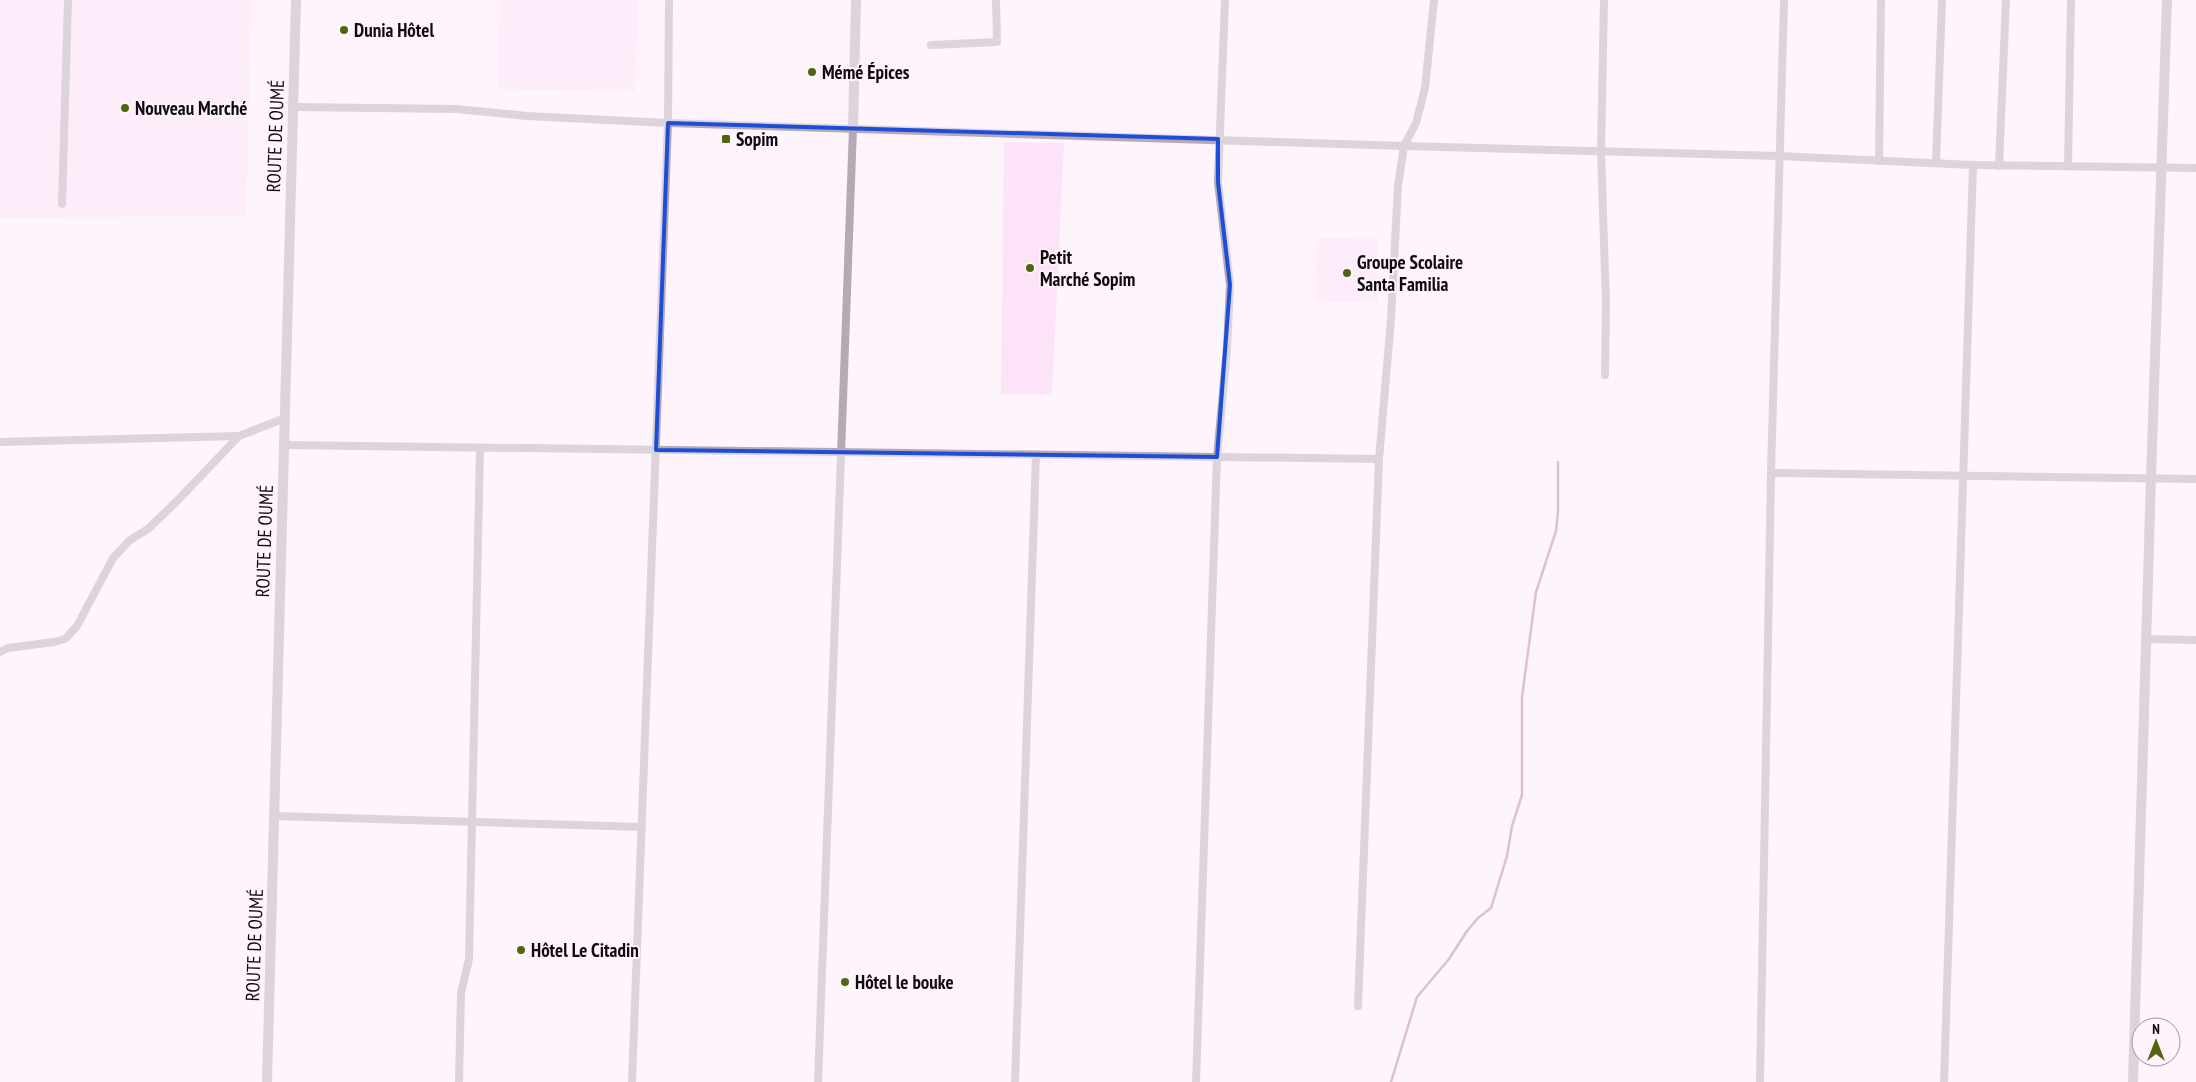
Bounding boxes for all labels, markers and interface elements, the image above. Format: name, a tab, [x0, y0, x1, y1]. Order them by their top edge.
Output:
place label: Dunia Hôtel	[354, 18, 434, 42]
marker: Dunia Hôtel	[338, 24, 350, 36]
place label: Mémé Épices	[822, 60, 910, 84]
marker: Mémé Épices	[806, 66, 818, 78]
street label: ROUTE DE OUMÉ	[261, 79, 289, 193]
place label: Nouveau Marché	[135, 96, 247, 120]
marker: Nouveau Marché	[119, 102, 131, 114]
place label: Sopim	[736, 127, 778, 151]
marker: Sopim	[720, 133, 732, 145]
place label: Petit Marché Sopim	[1040, 245, 1135, 291]
place label: Groupe Scolaire Santa Familia	[1357, 250, 1463, 296]
marker: Petit Marché Sopim	[1024, 262, 1036, 274]
marker: Groupe Scolaire Santa Familia	[1341, 267, 1353, 279]
street label: ROUTE DE OUMÉ	[250, 484, 278, 598]
street label: ROUTE DE OUMÉ	[240, 888, 268, 1002]
place label: Hôtel Le Citadin	[531, 938, 639, 962]
marker: Hôtel Le Citadin	[515, 944, 527, 956]
place label: Hôtel le bouke	[855, 970, 954, 994]
marker: Hôtel le bouke	[839, 976, 851, 988]
north arrow	[2131, 1017, 2181, 1067]
text: N	[2152, 1020, 2160, 1038]

